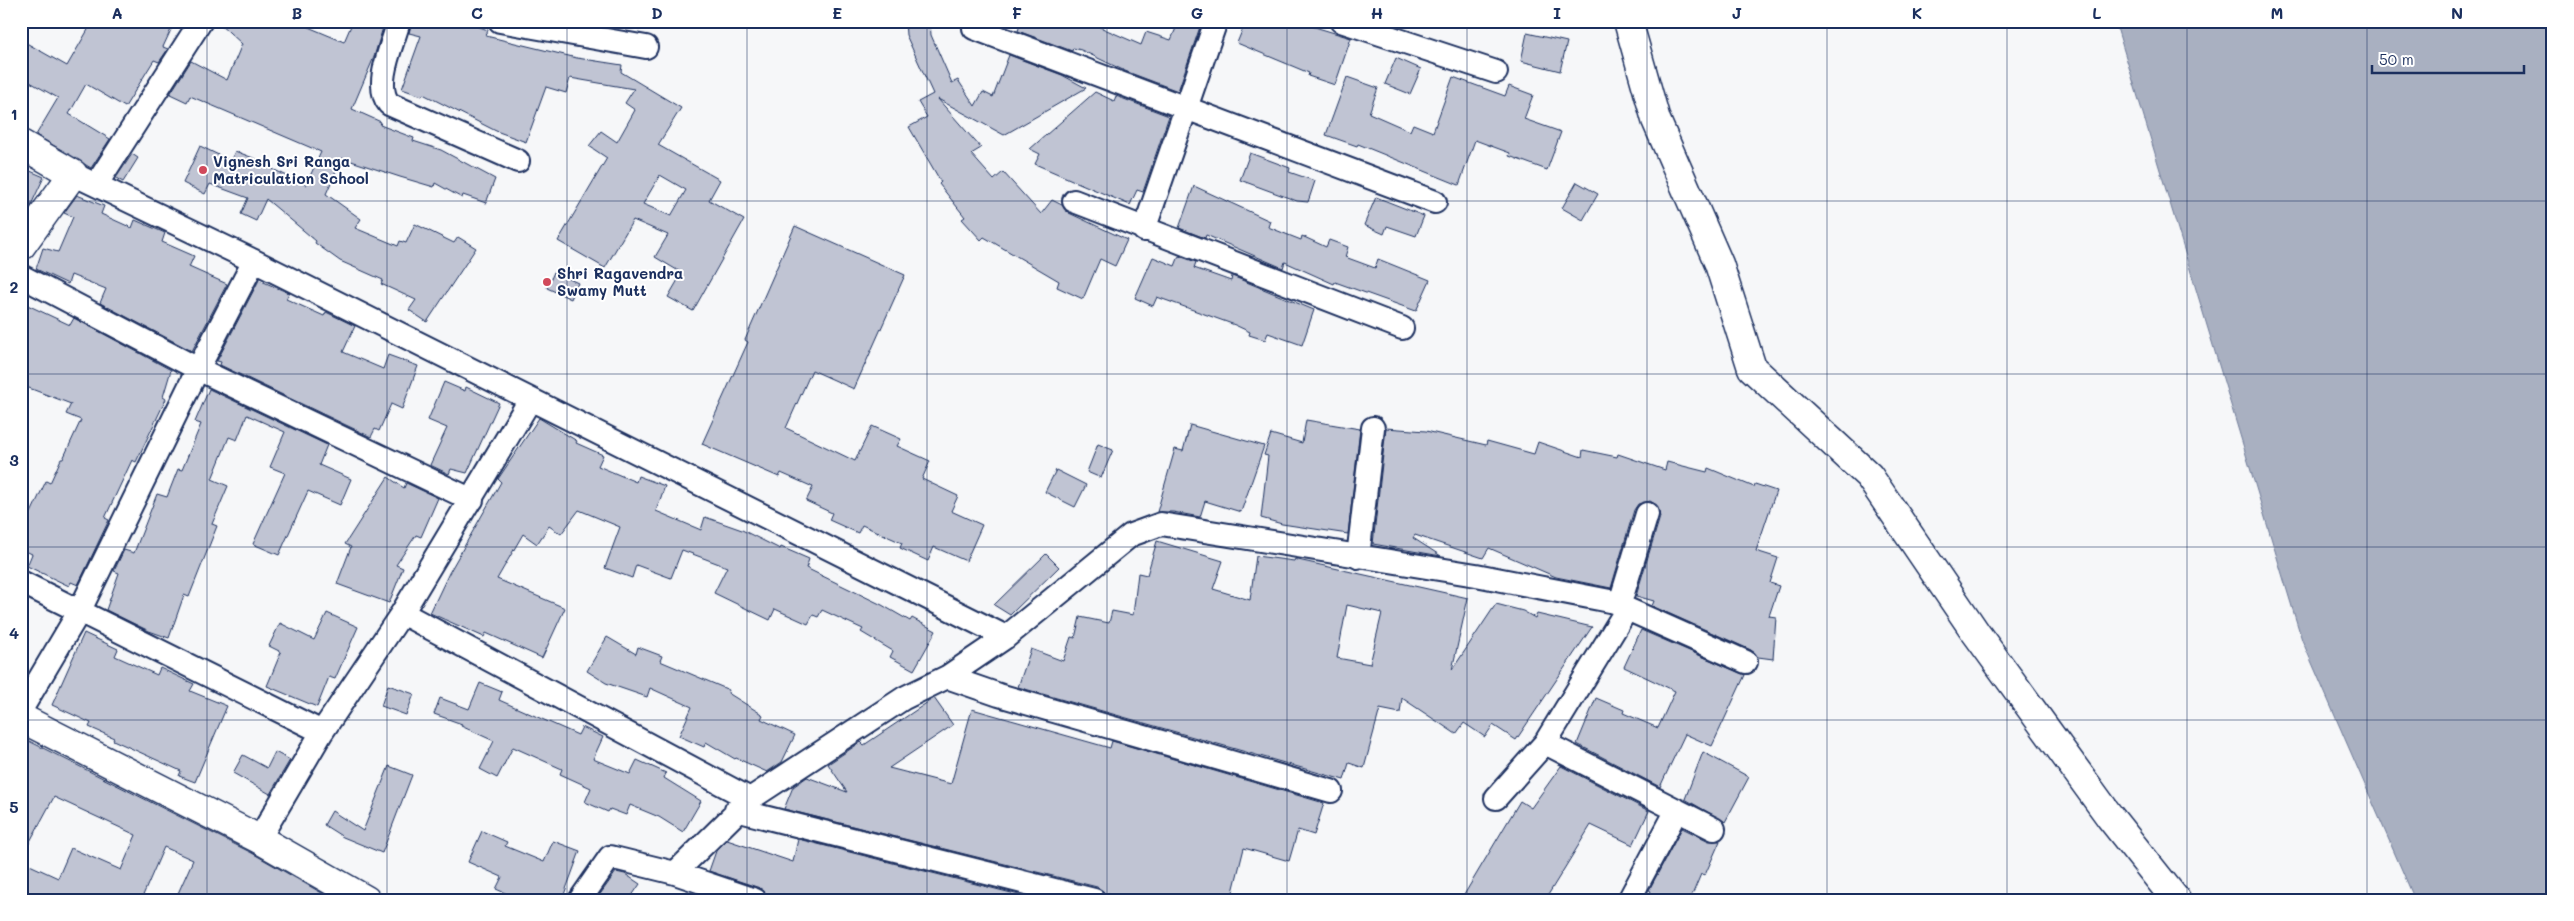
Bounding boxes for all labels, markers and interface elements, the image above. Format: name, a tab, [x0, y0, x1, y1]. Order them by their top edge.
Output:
text: A	[111, 2, 123, 23]
text: B	[292, 2, 302, 23]
text: C	[471, 2, 483, 23]
text: D	[651, 2, 663, 23]
text: E	[832, 2, 842, 23]
text: F	[1012, 2, 1022, 23]
text: G	[1191, 2, 1203, 23]
text: H	[1371, 2, 1383, 23]
text: I	[1553, 2, 1561, 23]
text: J	[1732, 2, 1742, 23]
text: K	[1912, 2, 1922, 23]
text: L	[2092, 2, 2102, 23]
text: M	[2271, 2, 2283, 23]
text: N	[2451, 2, 2463, 23]
scale bar	[2372, 42, 2524, 74]
text: 50 m	[2379, 49, 2414, 69]
text: 1	[10, 103, 18, 124]
place label: Vignesh Sri Ranga Matriculation School	[213, 151, 369, 188]
marker: Vignesh Sri Ranga Matriculation School	[197, 164, 209, 176]
place label: Shri Ragavendra Swamy Mutt	[557, 263, 683, 300]
text: 2	[10, 276, 19, 297]
marker: Shri Ragavendra Swamy Mutt	[541, 276, 553, 288]
text: 3	[9, 449, 19, 470]
text: 4	[9, 622, 19, 643]
text: 5	[9, 796, 19, 817]

